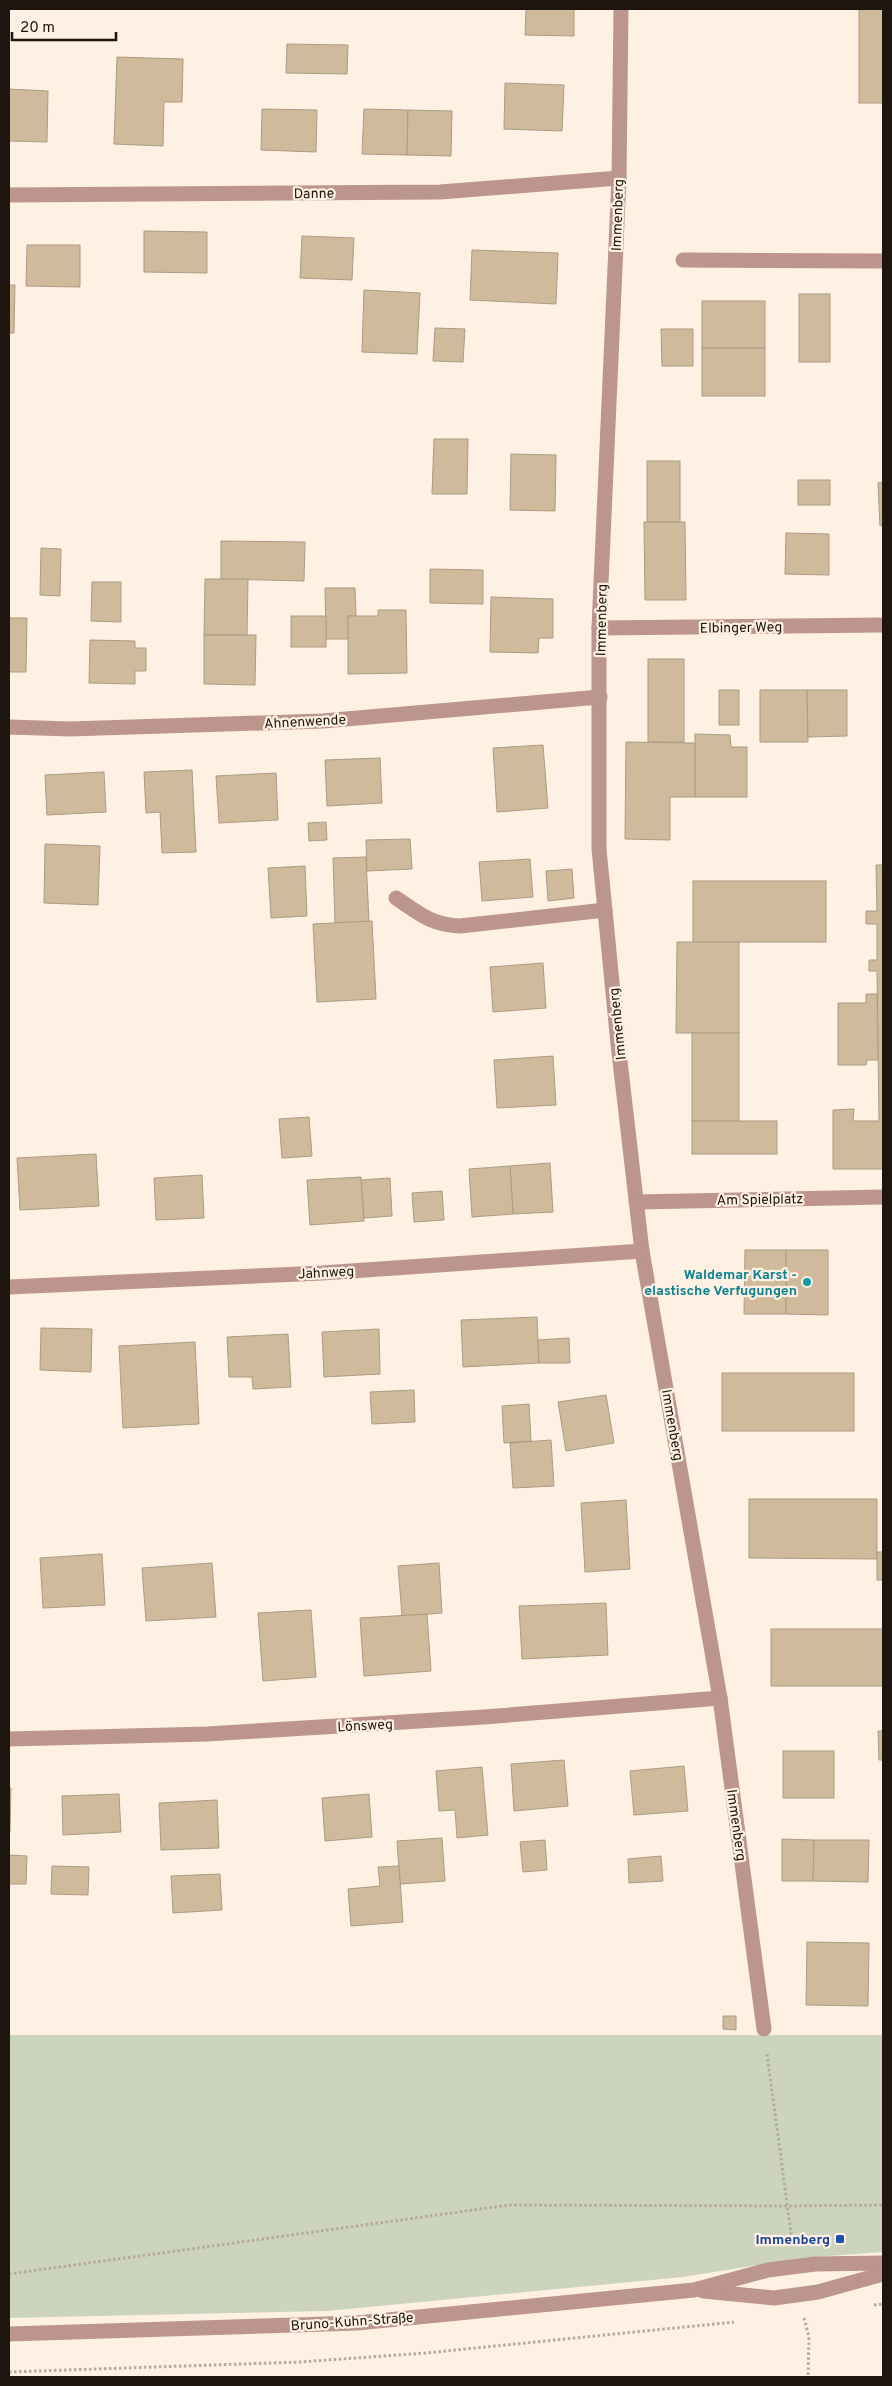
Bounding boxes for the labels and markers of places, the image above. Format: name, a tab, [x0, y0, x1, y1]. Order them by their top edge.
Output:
place label: Waldemar Karst - elastische Verfugungen	[644, 1267, 797, 1300]
marker: Waldemar Karst - elastische Verfugungen	[801, 1276, 813, 1288]
place label: Immenberg	[756, 2232, 830, 2249]
marker: Immenberg	[834, 2233, 846, 2245]

